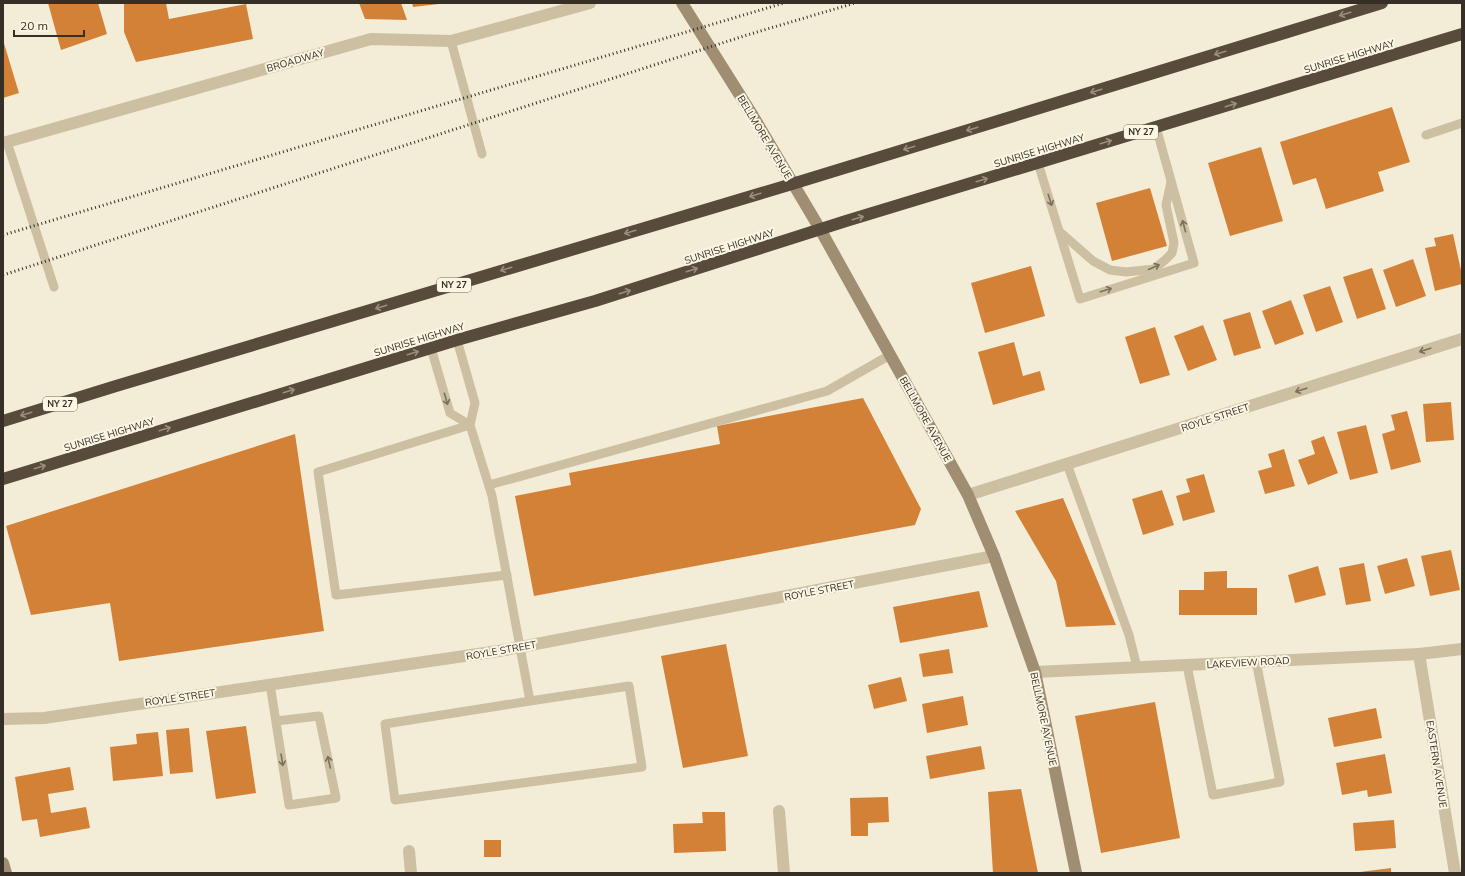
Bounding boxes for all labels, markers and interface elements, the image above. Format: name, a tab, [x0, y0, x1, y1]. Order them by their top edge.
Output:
one-way arrow	[1338, 11, 1351, 18]
scale bar	[14, 12, 84, 38]
text: 20 m	[20, 18, 48, 33]
street label: SUNRISE HIGHWAY	[1302, 36, 1397, 76]
street label: BROADWAY	[265, 46, 326, 75]
one-way arrow	[1214, 50, 1227, 57]
one-way arrow	[1090, 88, 1103, 95]
street label: BELLMORE AVENUE	[734, 93, 795, 182]
one-way arrow	[1225, 100, 1237, 108]
road number: NY 27	[1124, 125, 1158, 139]
one-way arrow	[966, 126, 979, 133]
street label: SUNRISE HIGHWAY	[992, 130, 1087, 170]
one-way arrow	[1100, 138, 1113, 145]
one-way arrow	[903, 145, 916, 152]
one-way arrow	[975, 176, 988, 183]
one-way arrow	[749, 192, 762, 199]
one-way arrow	[1046, 194, 1054, 206]
one-way arrow	[851, 214, 864, 221]
one-way arrow	[1180, 220, 1187, 233]
street label: SUNRISE HIGHWAY	[683, 226, 777, 267]
one-way arrow	[624, 229, 637, 236]
one-way arrow	[1148, 262, 1160, 270]
one-way arrow	[500, 266, 513, 273]
one-way arrow	[686, 266, 698, 274]
road number: NY 27	[437, 278, 471, 292]
one-way arrow	[1100, 286, 1112, 294]
one-way arrow	[618, 288, 631, 295]
one-way arrow	[375, 304, 388, 311]
street label: SUNRISE HIGHWAY	[372, 319, 467, 359]
one-way arrow	[1418, 347, 1431, 354]
one-way arrow	[407, 349, 420, 356]
street label: BELLMORE AVENUE	[897, 374, 954, 464]
one-way arrow	[1295, 386, 1307, 394]
one-way arrow	[282, 387, 295, 394]
one-way arrow	[443, 392, 450, 405]
road number: NY 27	[43, 397, 77, 411]
street label: ROYLE STREET	[1179, 400, 1251, 435]
one-way arrow	[19, 411, 32, 418]
street label: SUNRISE HIGHWAY	[62, 414, 157, 454]
one-way arrow	[158, 425, 171, 432]
one-way arrow	[34, 463, 47, 470]
street label: ROYLE STREET	[783, 577, 855, 604]
street label: ROYLE STREET	[465, 638, 537, 663]
street label: LAKEVIEW ROAD	[1206, 654, 1290, 671]
street label: BELLMORE AVENUE	[1027, 671, 1060, 767]
street label: ROYLE STREET	[144, 686, 216, 709]
street label: EASTERN AVENUE	[1423, 719, 1450, 809]
one-way arrow	[278, 753, 286, 766]
one-way arrow	[324, 756, 332, 769]

